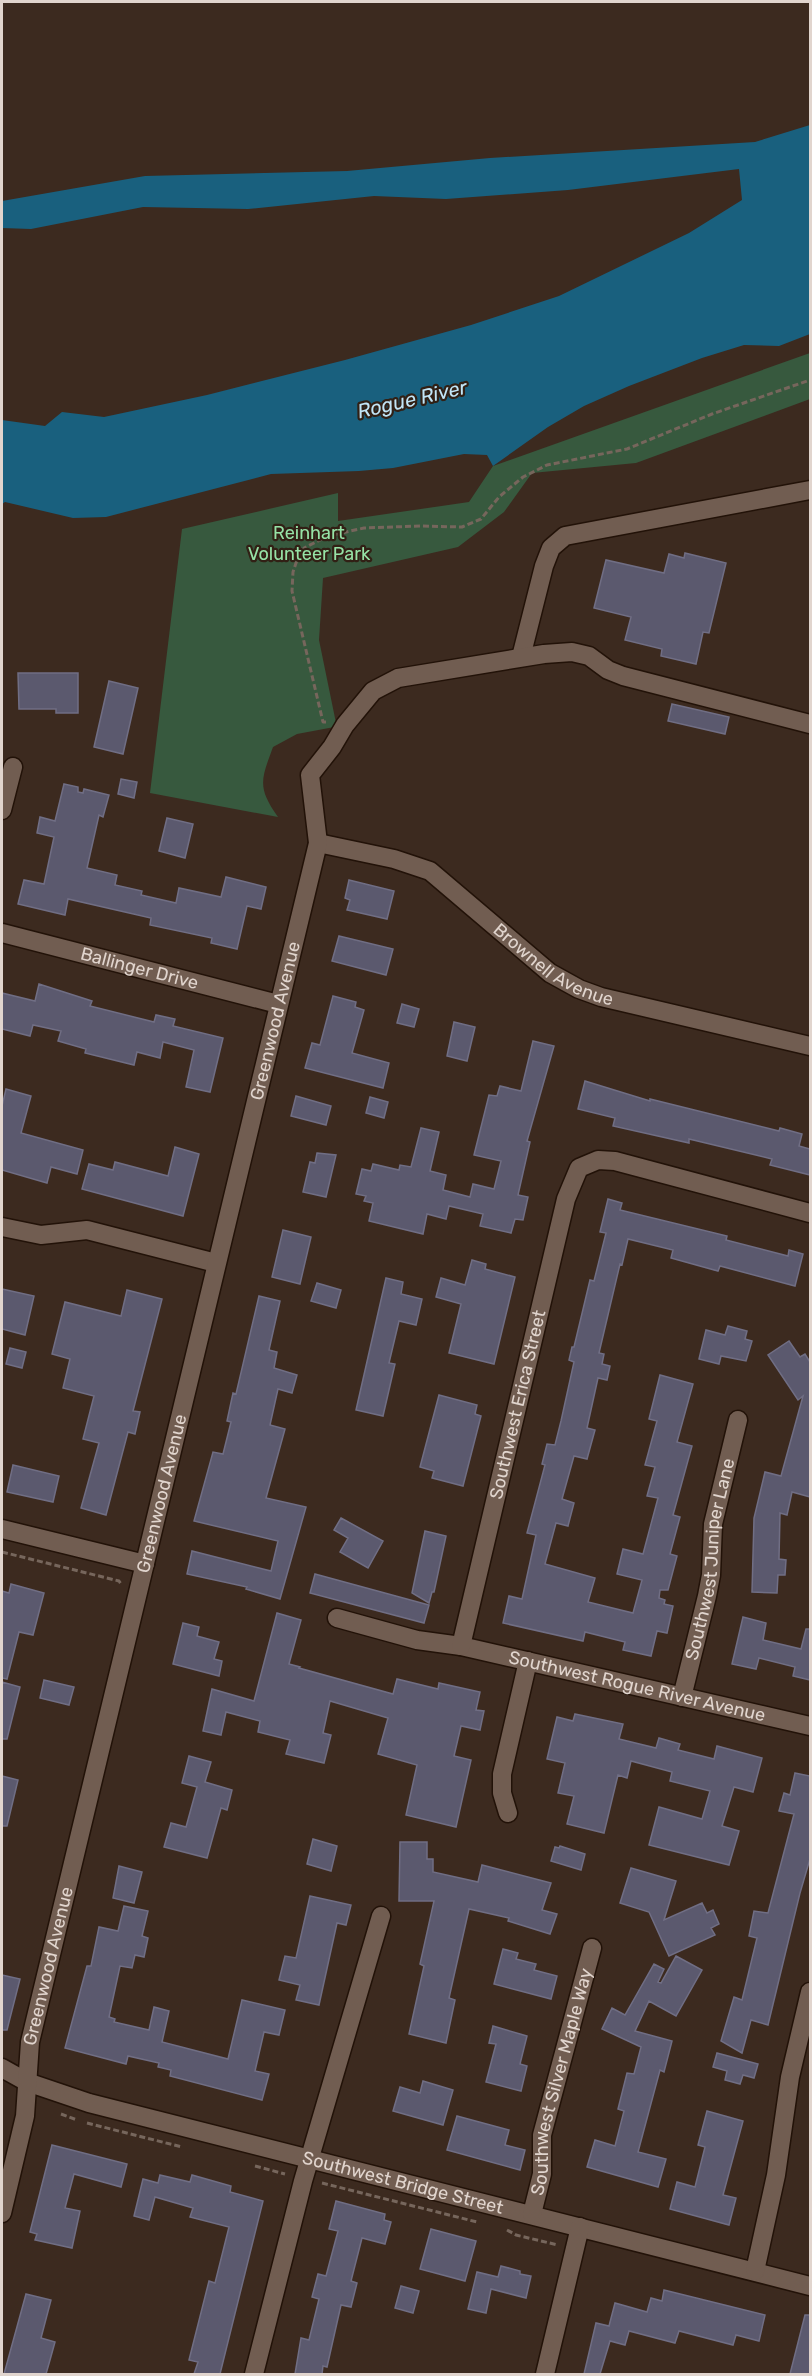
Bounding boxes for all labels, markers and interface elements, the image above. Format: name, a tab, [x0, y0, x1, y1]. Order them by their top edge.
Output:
water label: Rogue River	[355, 374, 471, 423]
park label: Reinhart Volunteer Park	[248, 522, 371, 565]
street label: Brownell Avenue	[489, 919, 616, 1011]
street label: Greenwood Avenue	[246, 939, 305, 1103]
street label: Ballinger Drive	[78, 943, 201, 994]
street label: Southwest Erica Street	[485, 1308, 551, 1501]
street label: Greenwood Avenue	[132, 1412, 191, 1575]
street label: Southwest Juniper Lane	[681, 1456, 739, 1662]
street label: Southwest Rogue River Avenue	[507, 1646, 768, 1726]
street label: Greenwood Avenue	[19, 1884, 78, 2048]
street label: Southwest Silver Maple Way	[526, 1966, 597, 2198]
street label: Southwest Bridge Street	[300, 2147, 506, 2219]

